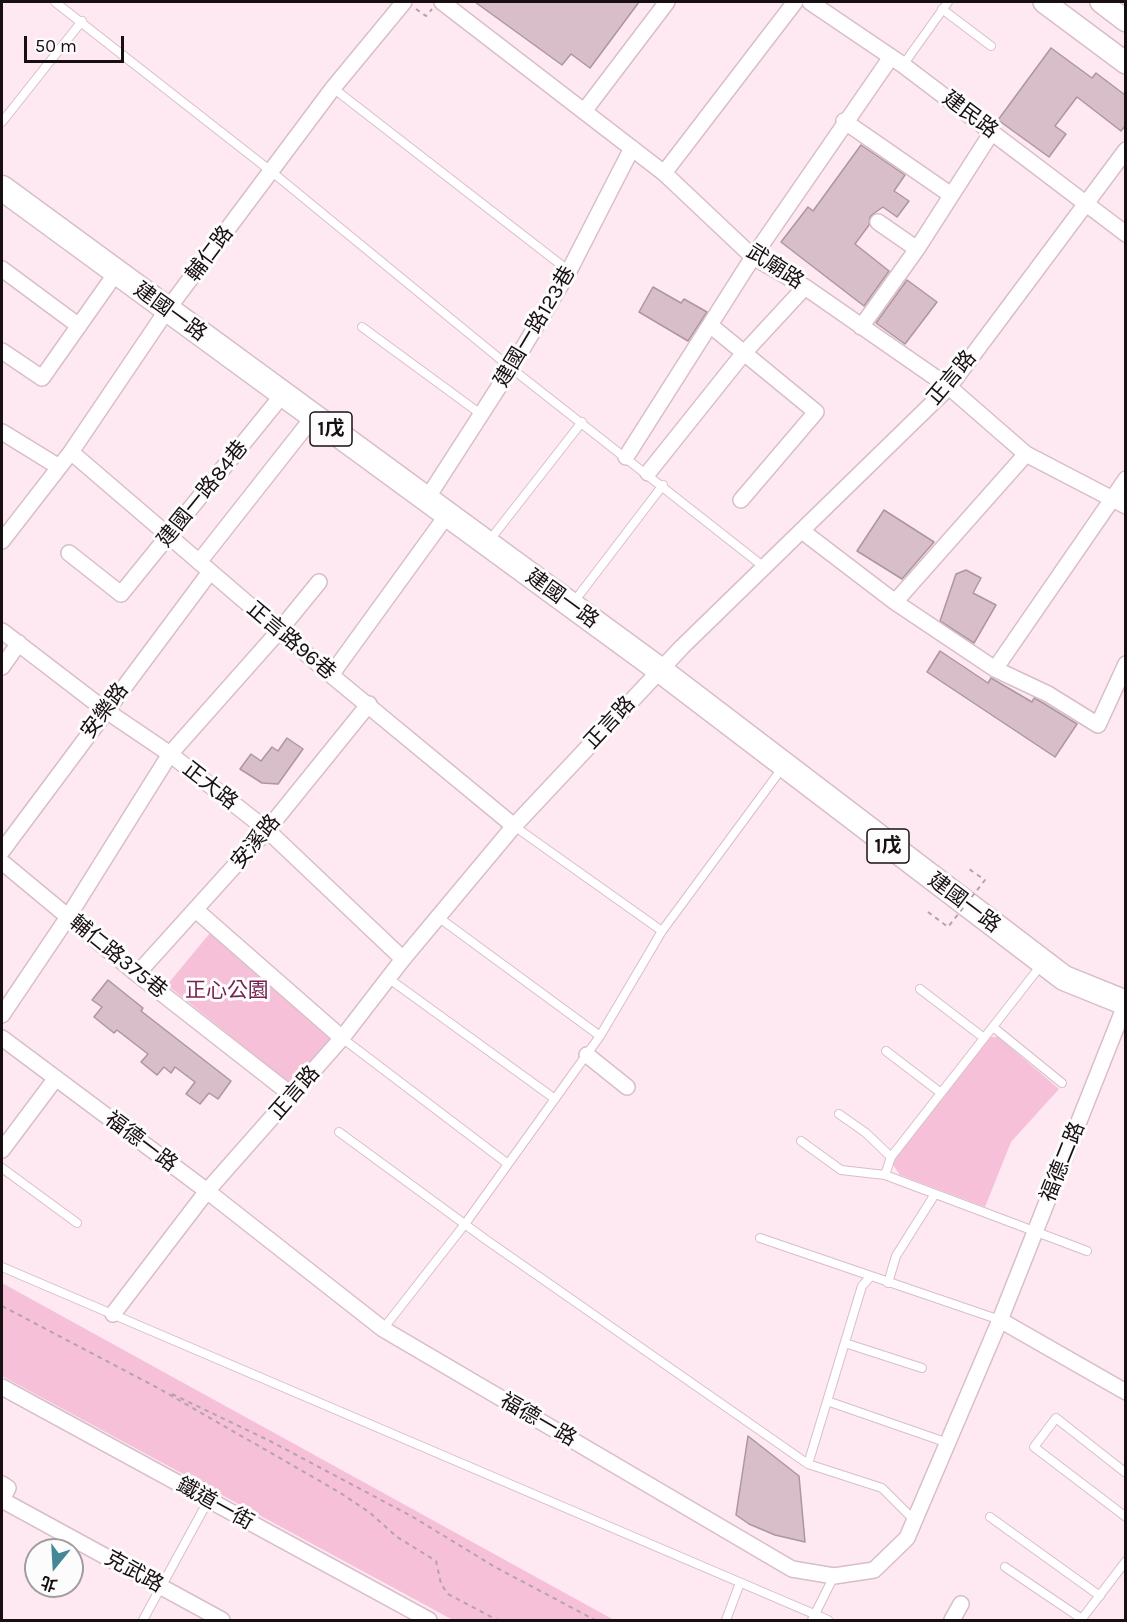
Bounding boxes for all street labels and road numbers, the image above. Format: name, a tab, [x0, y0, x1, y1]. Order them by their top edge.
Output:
street label: 建民路	[937, 86, 1003, 144]
street label: 輔仁路	[181, 221, 239, 287]
street label: 武廟路	[742, 239, 808, 295]
street label: 建國一路123巷	[489, 262, 581, 392]
street label: 建國一路	[129, 277, 211, 347]
street label: 正言路	[922, 346, 982, 410]
road number: 1戊	[310, 412, 352, 446]
street label: 建國一路84巷	[152, 436, 254, 552]
street label: 建國一路	[521, 564, 603, 634]
street label: 正言路96巷	[241, 597, 341, 685]
street label: 安樂路	[76, 678, 134, 744]
street label: 正言路	[579, 691, 641, 755]
street label: 正大路	[177, 757, 243, 815]
street label: 安溪路	[226, 810, 286, 874]
road number: 1戊	[867, 829, 909, 863]
street label: 建國一路	[923, 868, 1005, 938]
street label: 輔仁路375巷	[64, 910, 172, 1004]
street label: 正言路	[265, 1061, 325, 1125]
street label: 福德一路	[100, 1107, 182, 1177]
street label: 福德二路	[1036, 1118, 1090, 1206]
street label: 福德一路	[495, 1388, 581, 1452]
street label: 鐵道一街	[172, 1473, 258, 1535]
street label: 克武路	[100, 1546, 168, 1598]

